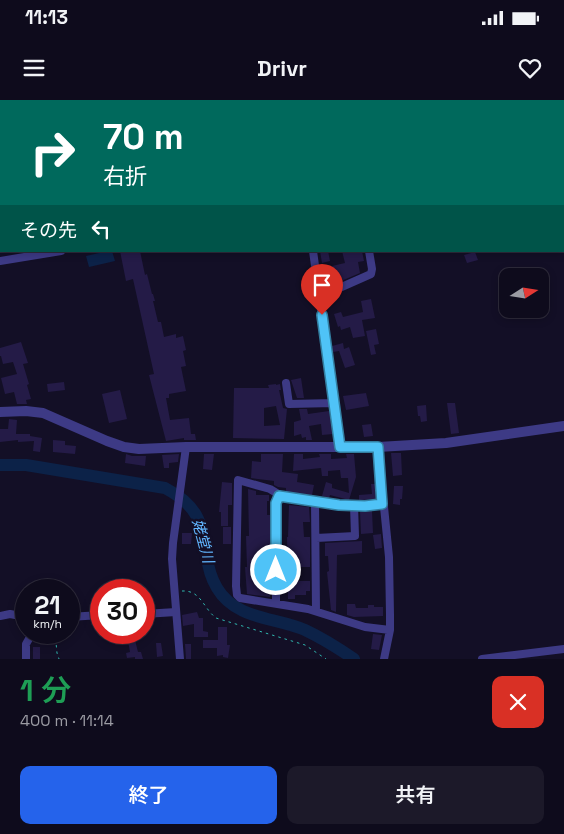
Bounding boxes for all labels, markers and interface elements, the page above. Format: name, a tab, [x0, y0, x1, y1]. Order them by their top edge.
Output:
text: 11:13	[25, 5, 68, 30]
icon: menu	[20, 54, 48, 82]
text: Drivr	[257, 54, 307, 82]
icon: heart	[516, 54, 544, 82]
text: 70 m	[103, 115, 184, 159]
icon: right	[20, 120, 85, 185]
text: 右折	[103, 162, 147, 190]
icon: left	[87, 215, 115, 243]
text: その先	[20, 218, 77, 243]
pin	[301, 264, 343, 315]
north arrow	[499, 268, 549, 318]
map controls	[499, 268, 549, 318]
icon: arrive	[308, 271, 336, 299]
water label: 姥堂川	[188, 517, 219, 567]
position arrow	[249, 543, 301, 595]
speed limit sign: 30	[90, 579, 155, 644]
text: 21	[34, 589, 61, 621]
text: km/h	[33, 616, 62, 632]
text: 1 分	[20, 671, 71, 710]
button: close	[492, 676, 544, 728]
text: 400 m · 11:14	[20, 710, 114, 731]
button: 終了	[20, 766, 277, 824]
button: 共有	[287, 766, 544, 824]

